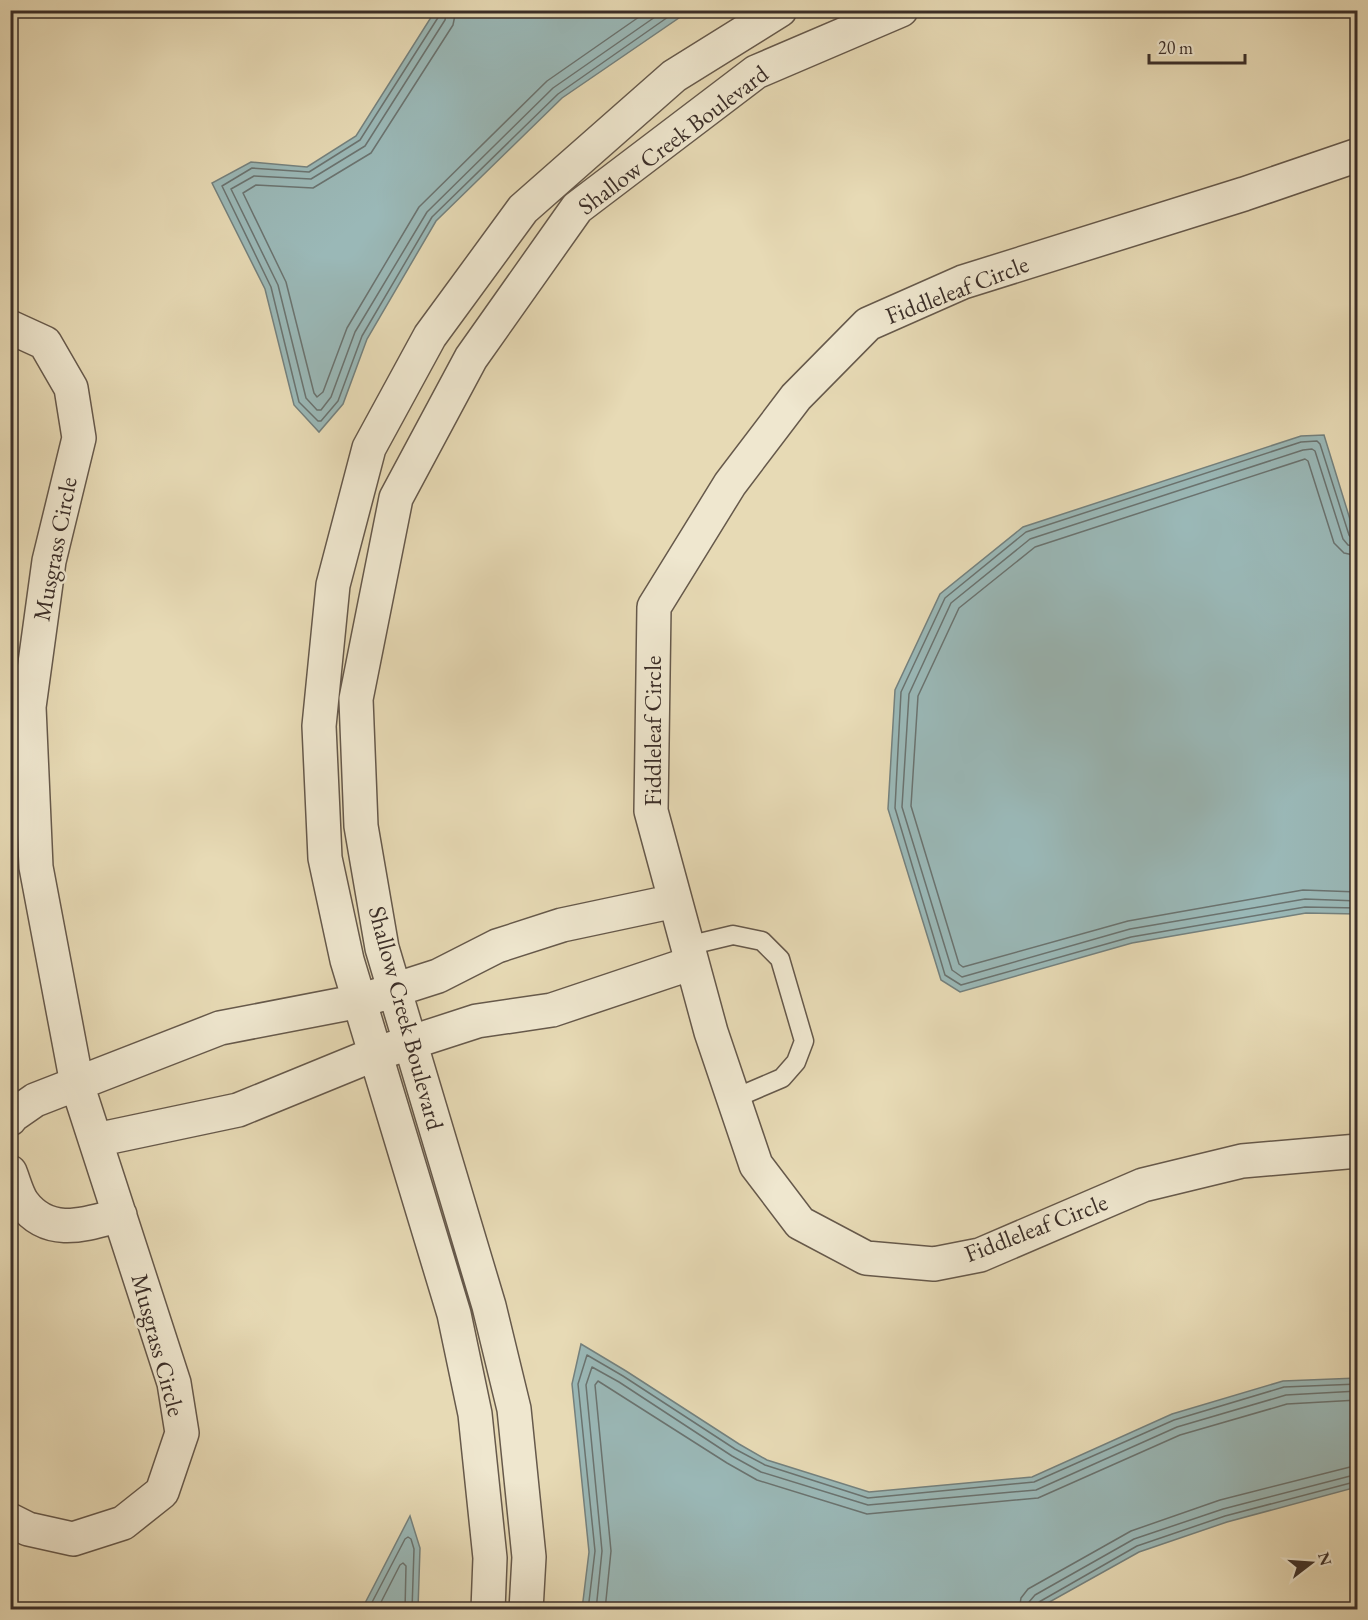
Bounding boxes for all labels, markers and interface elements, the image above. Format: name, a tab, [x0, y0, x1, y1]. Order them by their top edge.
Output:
scale bar	[1149, 27, 1245, 65]
text: 20 m	[1158, 36, 1193, 59]
street label: Shallow Creek Boulevard	[571, 57, 775, 221]
street label: Fiddleleaf Circle	[881, 248, 1033, 331]
street label: Musgrass Circle	[25, 474, 84, 624]
street label: Fiddleleaf Circle	[637, 656, 668, 806]
street label: Shallow Creek Boulevard	[362, 902, 452, 1134]
street label: Fiddleleaf Circle	[960, 1186, 1112, 1269]
street label: Musgrass Circle	[125, 1270, 192, 1419]
north arrow	[1281, 1533, 1341, 1593]
text: N	[1313, 1549, 1337, 1568]

